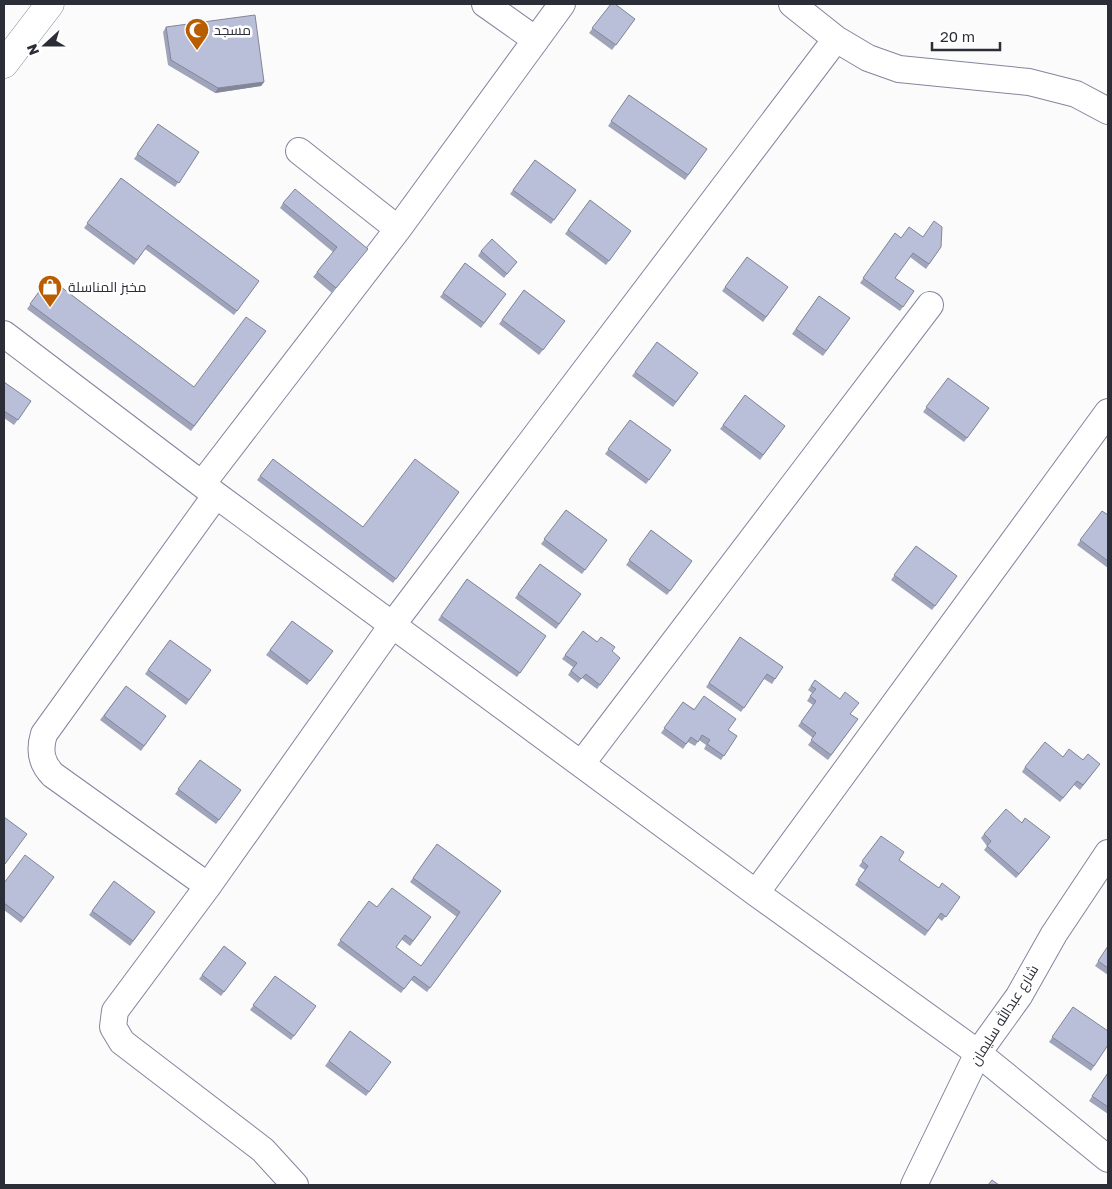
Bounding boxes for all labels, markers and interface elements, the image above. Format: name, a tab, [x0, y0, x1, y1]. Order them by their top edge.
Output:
mosque icon: مسجد	[184, 17, 210, 51]
north arrow	[20, 20, 70, 70]
scale bar	[932, 20, 1000, 52]
place label: مسجد	[214, 21, 251, 38]
text: 20 m	[940, 27, 975, 45]
text: N	[23, 42, 42, 58]
shop icon: مخبز المناسلة	[37, 274, 63, 308]
place label: مخبز المناسلة	[68, 278, 147, 295]
street label: شارع عبدالله سليمان	[966, 961, 1042, 1069]

